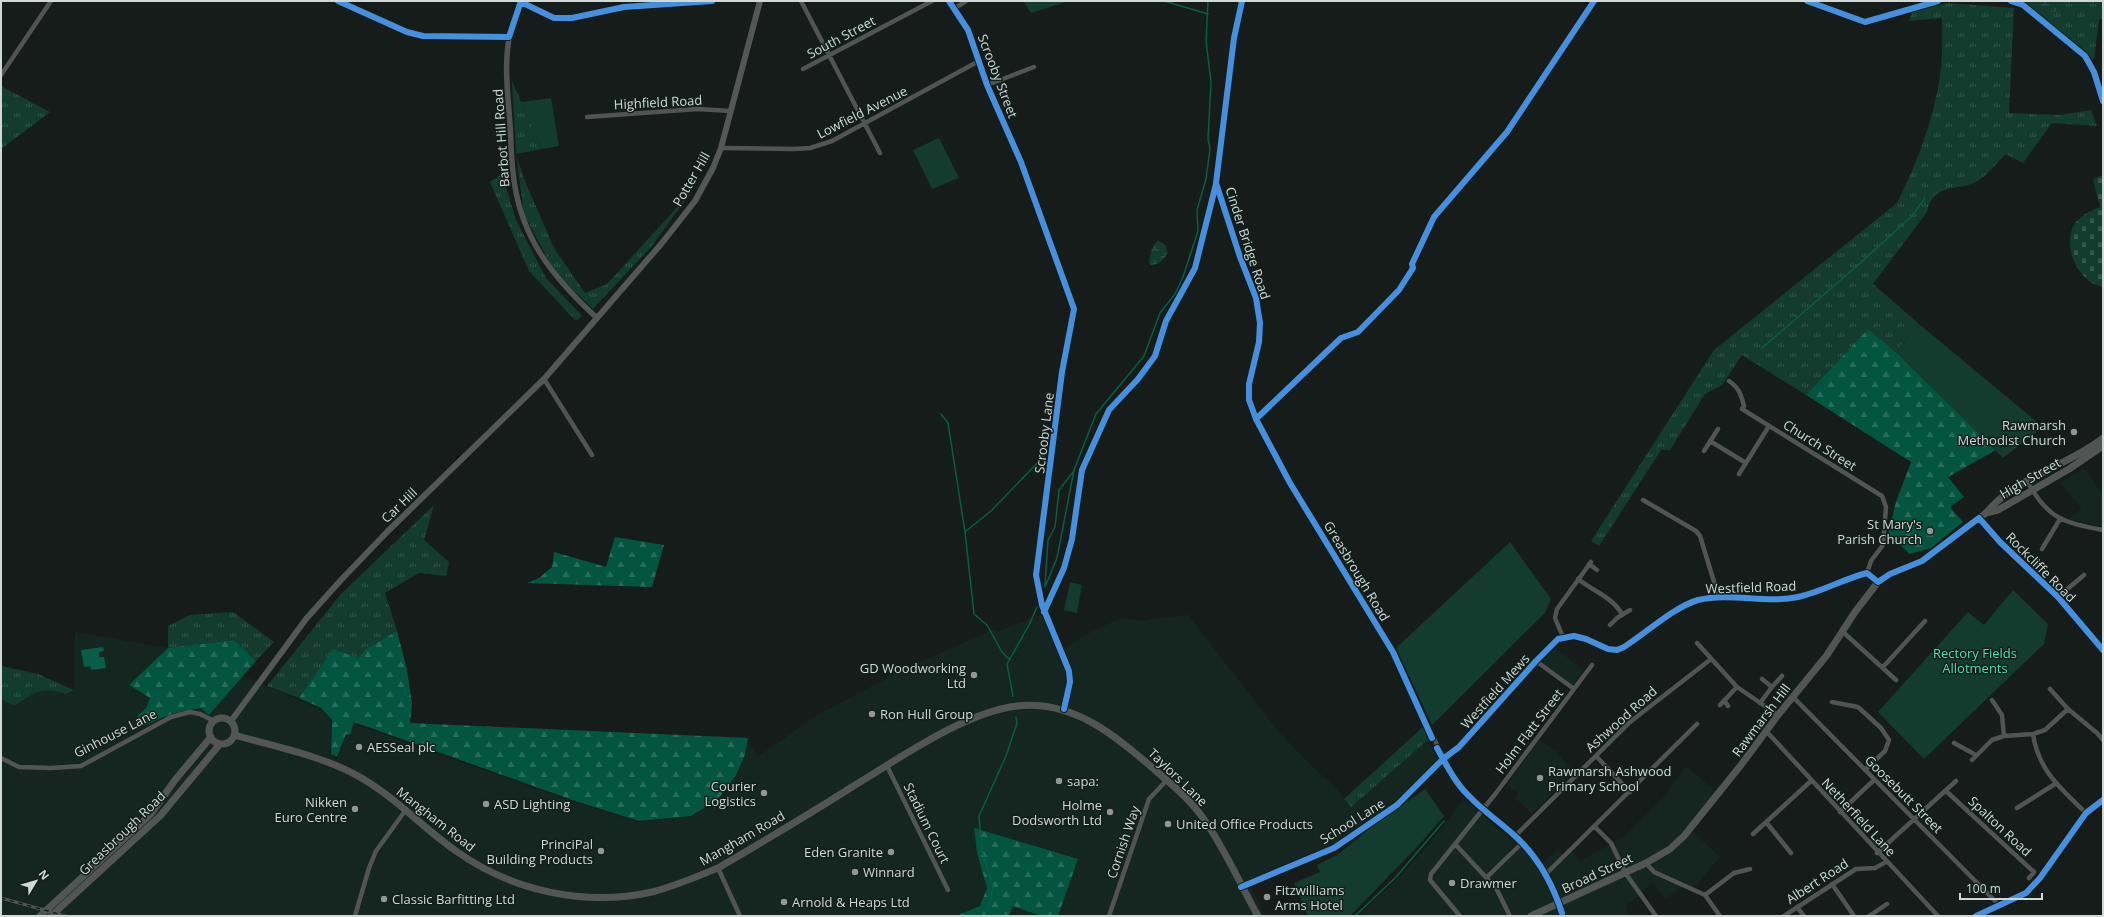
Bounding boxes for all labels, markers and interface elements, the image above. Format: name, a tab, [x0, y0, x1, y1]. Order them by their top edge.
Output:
street label: South Street	[804, 11, 879, 63]
street label: Scrooby Street	[974, 31, 1022, 121]
street label: Lowfield Avenue	[814, 81, 910, 143]
street label: Barbot Hill Road	[489, 88, 513, 188]
street label: Highfield Road	[613, 91, 703, 113]
street label: Potter Hill	[668, 148, 714, 210]
street label: Cinder Bridge Road	[1221, 185, 1275, 301]
street label: Scrooby Lane	[1030, 391, 1058, 475]
street label: Church Street	[1780, 415, 1860, 475]
place label: Rawmarsh Methodist Church	[1957, 416, 2066, 449]
marker: Rawmarsh Methodist Church	[2069, 427, 2079, 437]
street label: High Street	[1996, 453, 2064, 503]
street label: Car Hill	[377, 483, 421, 527]
place label: St Mary's Parish Church	[1837, 515, 1922, 548]
street label: Greasbrough Road	[1320, 518, 1394, 624]
marker: St Mary's Parish Church	[1925, 526, 1935, 536]
street label: Rockcliffe Road	[2002, 528, 2080, 606]
street label: Westfield Road	[1705, 576, 1797, 598]
park label: Rectory Fields Allotments	[1933, 644, 2017, 677]
street label: Westfield Mews	[1457, 650, 1533, 732]
place label: GD Woodworking Ltd	[860, 659, 966, 692]
marker: GD Woodworking Ltd	[969, 670, 979, 680]
street label: Rawmarsh Hill	[1728, 680, 1794, 760]
street label: Ashwood Road	[1581, 682, 1661, 756]
street label: Holm Flatt Street	[1491, 684, 1567, 777]
street label: Ginhouse Lane	[71, 704, 159, 762]
place label: Ron Hull Group	[880, 705, 973, 723]
marker: Ron Hull Group	[867, 709, 877, 719]
place label: AESSeal plc	[367, 738, 435, 756]
marker: AESSeal plc	[354, 742, 364, 752]
street label: Taylors Lane	[1144, 744, 1212, 810]
street label: Goosebutt Street	[1861, 751, 1947, 837]
place label: Rawmarsh Ashwood Primary School	[1548, 762, 1672, 795]
place label: sapa:	[1067, 772, 1099, 790]
marker: Rawmarsh Ashwood Primary School	[1535, 773, 1545, 783]
street label: Netherfield Lane	[1818, 774, 1900, 860]
marker: sapa:	[1054, 776, 1064, 786]
place label: Courier Logistics	[705, 777, 757, 810]
street label: Stadium Court	[900, 780, 954, 867]
street label: Mangham Road	[393, 782, 479, 856]
street label: Greasbrough Road	[75, 787, 169, 879]
marker: Courier Logistics	[759, 788, 769, 798]
street label: Spalton Road	[1964, 792, 2036, 860]
place label: Nikken Euro Centre	[275, 793, 347, 826]
street label: School Lane	[1316, 794, 1388, 848]
place label: ASD Lighting	[494, 795, 570, 813]
place label: Holme Dodsworth Ltd	[1012, 796, 1102, 829]
marker: ASD Lighting	[481, 799, 491, 809]
street label: Cornish Way	[1102, 803, 1144, 881]
marker: Nikken Euro Centre	[350, 804, 360, 814]
street label: Mangham Road	[696, 806, 788, 870]
marker: Holme Dodsworth Ltd	[1105, 807, 1115, 817]
place label: United Office Products	[1176, 815, 1313, 833]
marker: United Office Products	[1163, 819, 1173, 829]
place label: PrinciPal Building Products	[486, 835, 593, 868]
place label: Eden Granite	[804, 843, 883, 861]
marker: PrinciPal Building Products	[596, 846, 606, 856]
marker: Eden Granite	[886, 847, 896, 857]
street label: Broad Street	[1559, 849, 1636, 897]
street label: Albert Road	[1782, 854, 1852, 908]
north arrow	[16, 861, 56, 901]
place label: Winnard	[863, 863, 915, 881]
text: N	[36, 866, 53, 883]
marker: Winnard	[850, 867, 860, 877]
place label: Drawmer	[1460, 874, 1517, 892]
scale bar	[1960, 875, 2042, 901]
marker: Drawmer	[1447, 878, 1457, 888]
text: 100 m	[1966, 880, 2001, 897]
place label: Fitzwilliams Arms Hotel	[1275, 881, 1344, 914]
place label: Classic Barfitting Ltd	[392, 890, 515, 908]
marker: Fitzwilliams Arms Hotel	[1262, 892, 1272, 902]
place label: Arnold & Heaps Ltd	[792, 893, 910, 911]
marker: Classic Barfitting Ltd	[379, 894, 389, 904]
marker: Arnold & Heaps Ltd	[779, 897, 789, 907]

